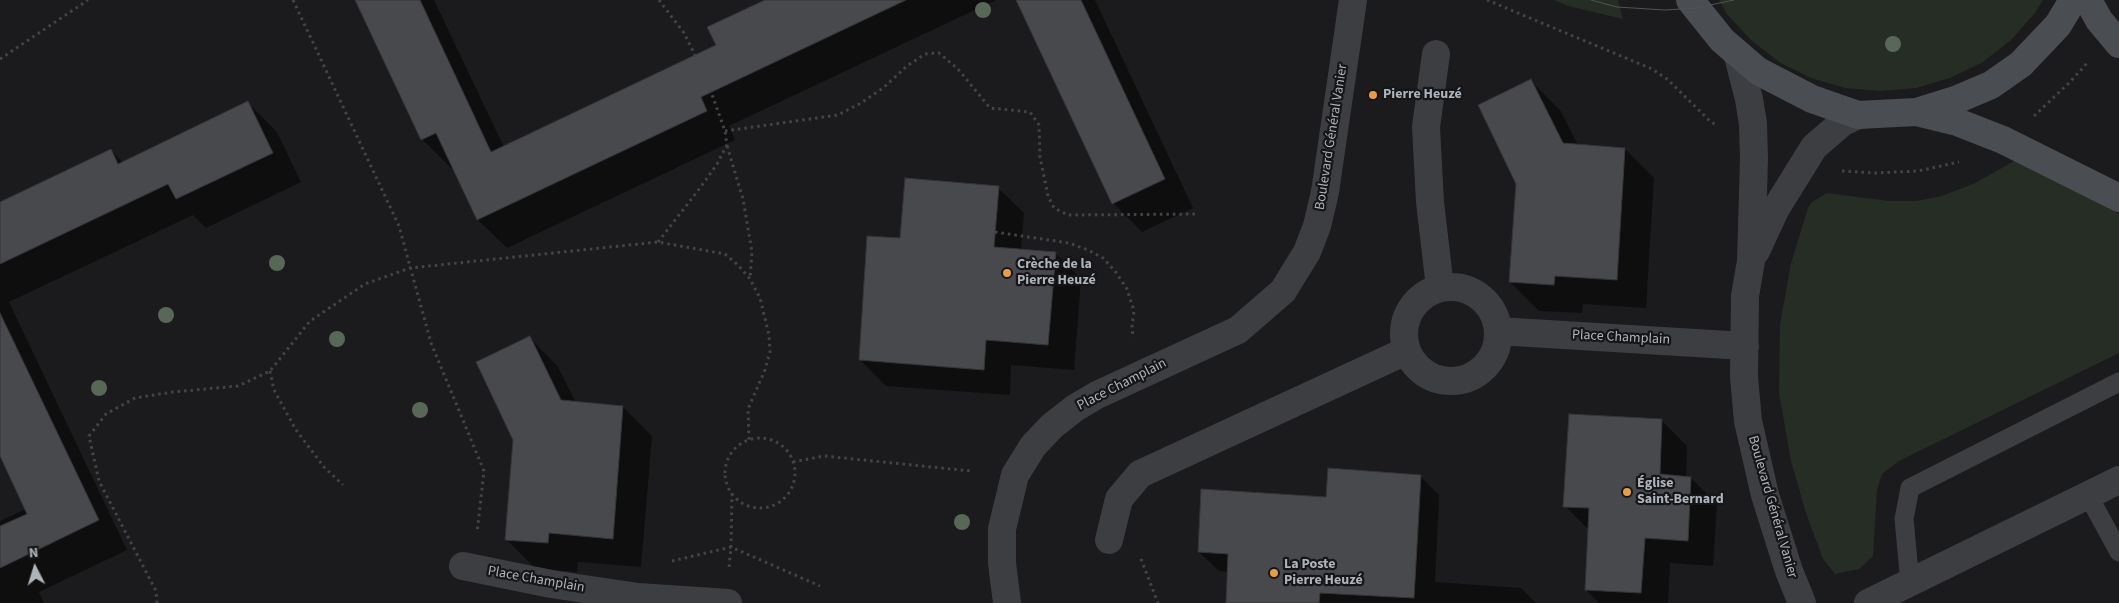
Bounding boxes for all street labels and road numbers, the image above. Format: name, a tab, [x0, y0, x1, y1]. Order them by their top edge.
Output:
street label: Boulevard Général Vanier	[1312, 63, 1352, 211]
street label: Place Champlain	[1572, 327, 1670, 349]
street label: Place Champlain	[1074, 355, 1170, 415]
street label: Boulevard Général Vanier	[1744, 434, 1800, 580]
street label: Place Champlain	[486, 563, 586, 597]

